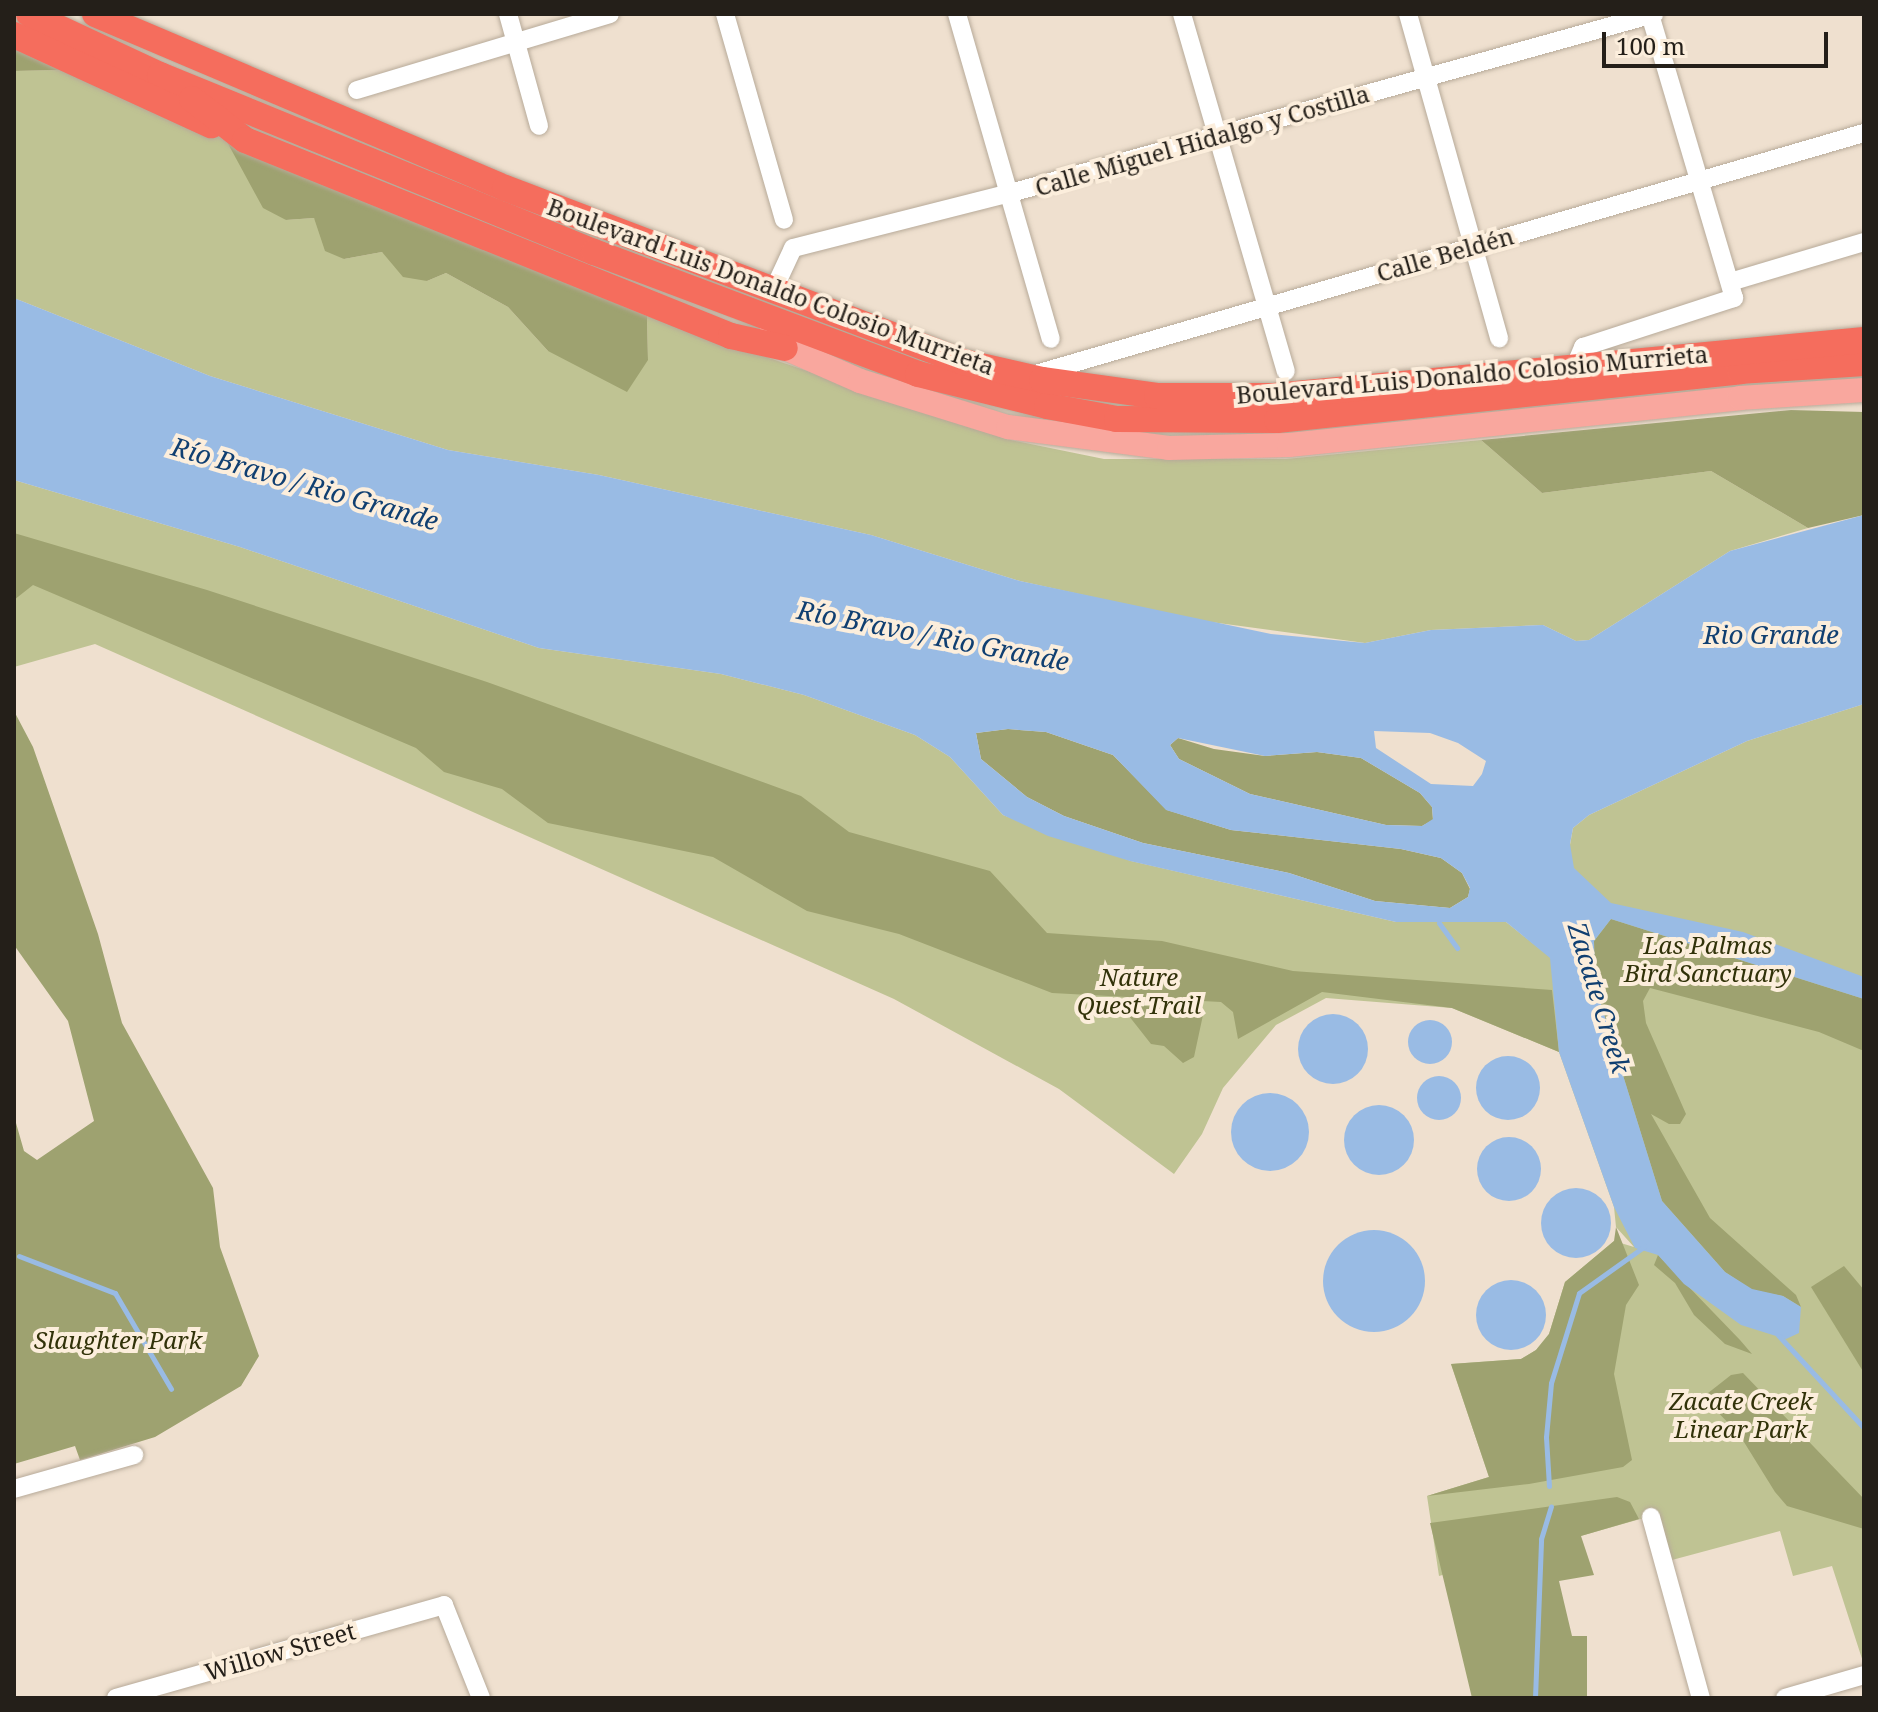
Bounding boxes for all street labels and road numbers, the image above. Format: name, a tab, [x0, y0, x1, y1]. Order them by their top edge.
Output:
street label: Calle Miguel Hidalgo y Costilla	[1032, 78, 1372, 202]
street label: Boulevard Luis Donaldo Colosio Murrieta	[544, 191, 998, 381]
street label: Calle Beldén	[1373, 221, 1517, 287]
street label: Boulevard Luis Donaldo Colosio Murrieta	[1235, 339, 1709, 409]
street label: Willow Street	[201, 1616, 359, 1686]

